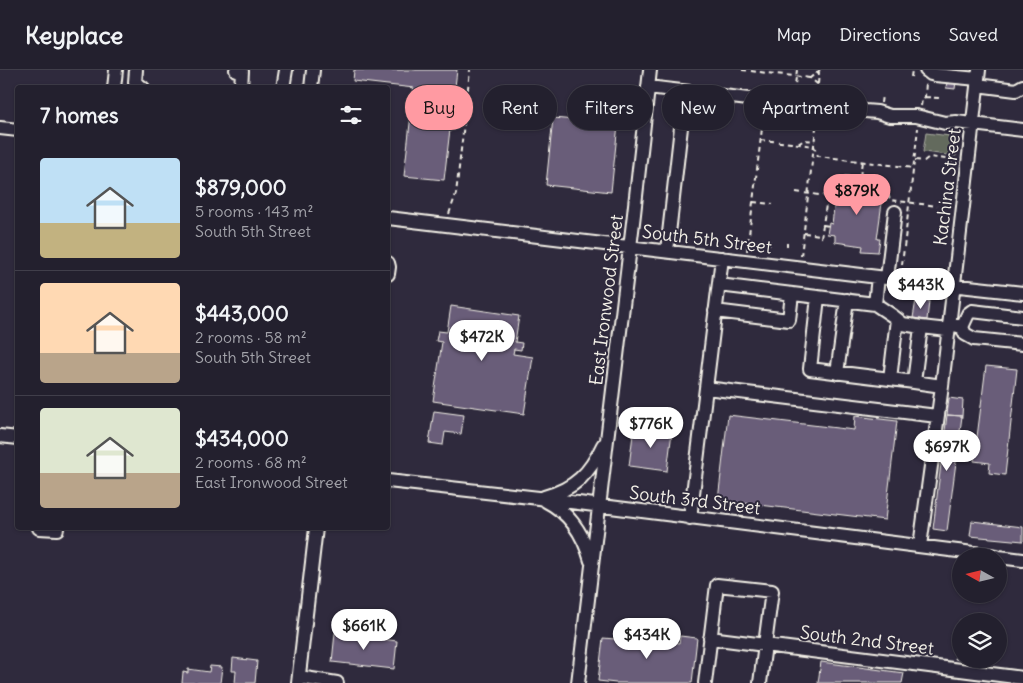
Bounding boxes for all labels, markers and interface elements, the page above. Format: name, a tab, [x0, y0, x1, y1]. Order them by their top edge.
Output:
text: Keyplace	[25, 20, 123, 50]
text: Map	[776, 23, 811, 46]
text: Directions	[839, 23, 921, 46]
text: Saved	[949, 23, 998, 46]
chip: Buy	[405, 85, 473, 130]
chip: Rent	[483, 85, 557, 130]
chip: Filters	[567, 85, 652, 130]
chip: New	[662, 85, 734, 130]
chip: Apartment	[744, 85, 867, 130]
icon: filters	[337, 101, 365, 129]
text: 7 homes	[40, 102, 119, 129]
street label: Kachina Street	[928, 127, 966, 247]
text: $879,000	[195, 174, 287, 201]
pin: $879K	[822, 174, 892, 216]
icon: home	[80, 178, 140, 238]
text: $879K	[834, 180, 880, 200]
text: 5 rooms · 143 m²	[195, 201, 313, 221]
street label: East Ironwood Street	[584, 213, 628, 387]
street label: South 5th Street	[641, 220, 773, 258]
text: South 5th Street	[195, 221, 311, 241]
pin: $443K	[886, 268, 956, 310]
text: $443K	[898, 274, 944, 294]
text: $443,000	[195, 300, 289, 327]
icon: home	[80, 303, 140, 363]
pin: $472K	[447, 320, 517, 362]
text: $472K	[460, 326, 504, 346]
text: 2 rooms · 58 m²	[195, 327, 307, 347]
text: South 5th Street	[195, 347, 311, 367]
pin: $776K	[616, 406, 686, 449]
text: $776K	[629, 413, 673, 433]
text: $434,000	[195, 425, 289, 452]
icon: home	[80, 428, 140, 488]
pin: $697K	[912, 430, 982, 472]
text: $697K	[924, 436, 970, 456]
text: 2 rooms · 68 m²	[195, 452, 307, 472]
text: East Ironwood Street	[195, 472, 348, 492]
street label: South 3rd Street	[628, 481, 762, 519]
north arrow	[952, 548, 1008, 602]
map controls	[952, 548, 1007, 668]
pin: $661K	[329, 608, 399, 651]
button: layers	[952, 613, 1007, 668]
text: $661K	[342, 615, 386, 635]
pin: $434K	[612, 618, 682, 660]
street label: South 2nd Street	[799, 620, 935, 660]
text: $434K	[624, 624, 670, 644]

